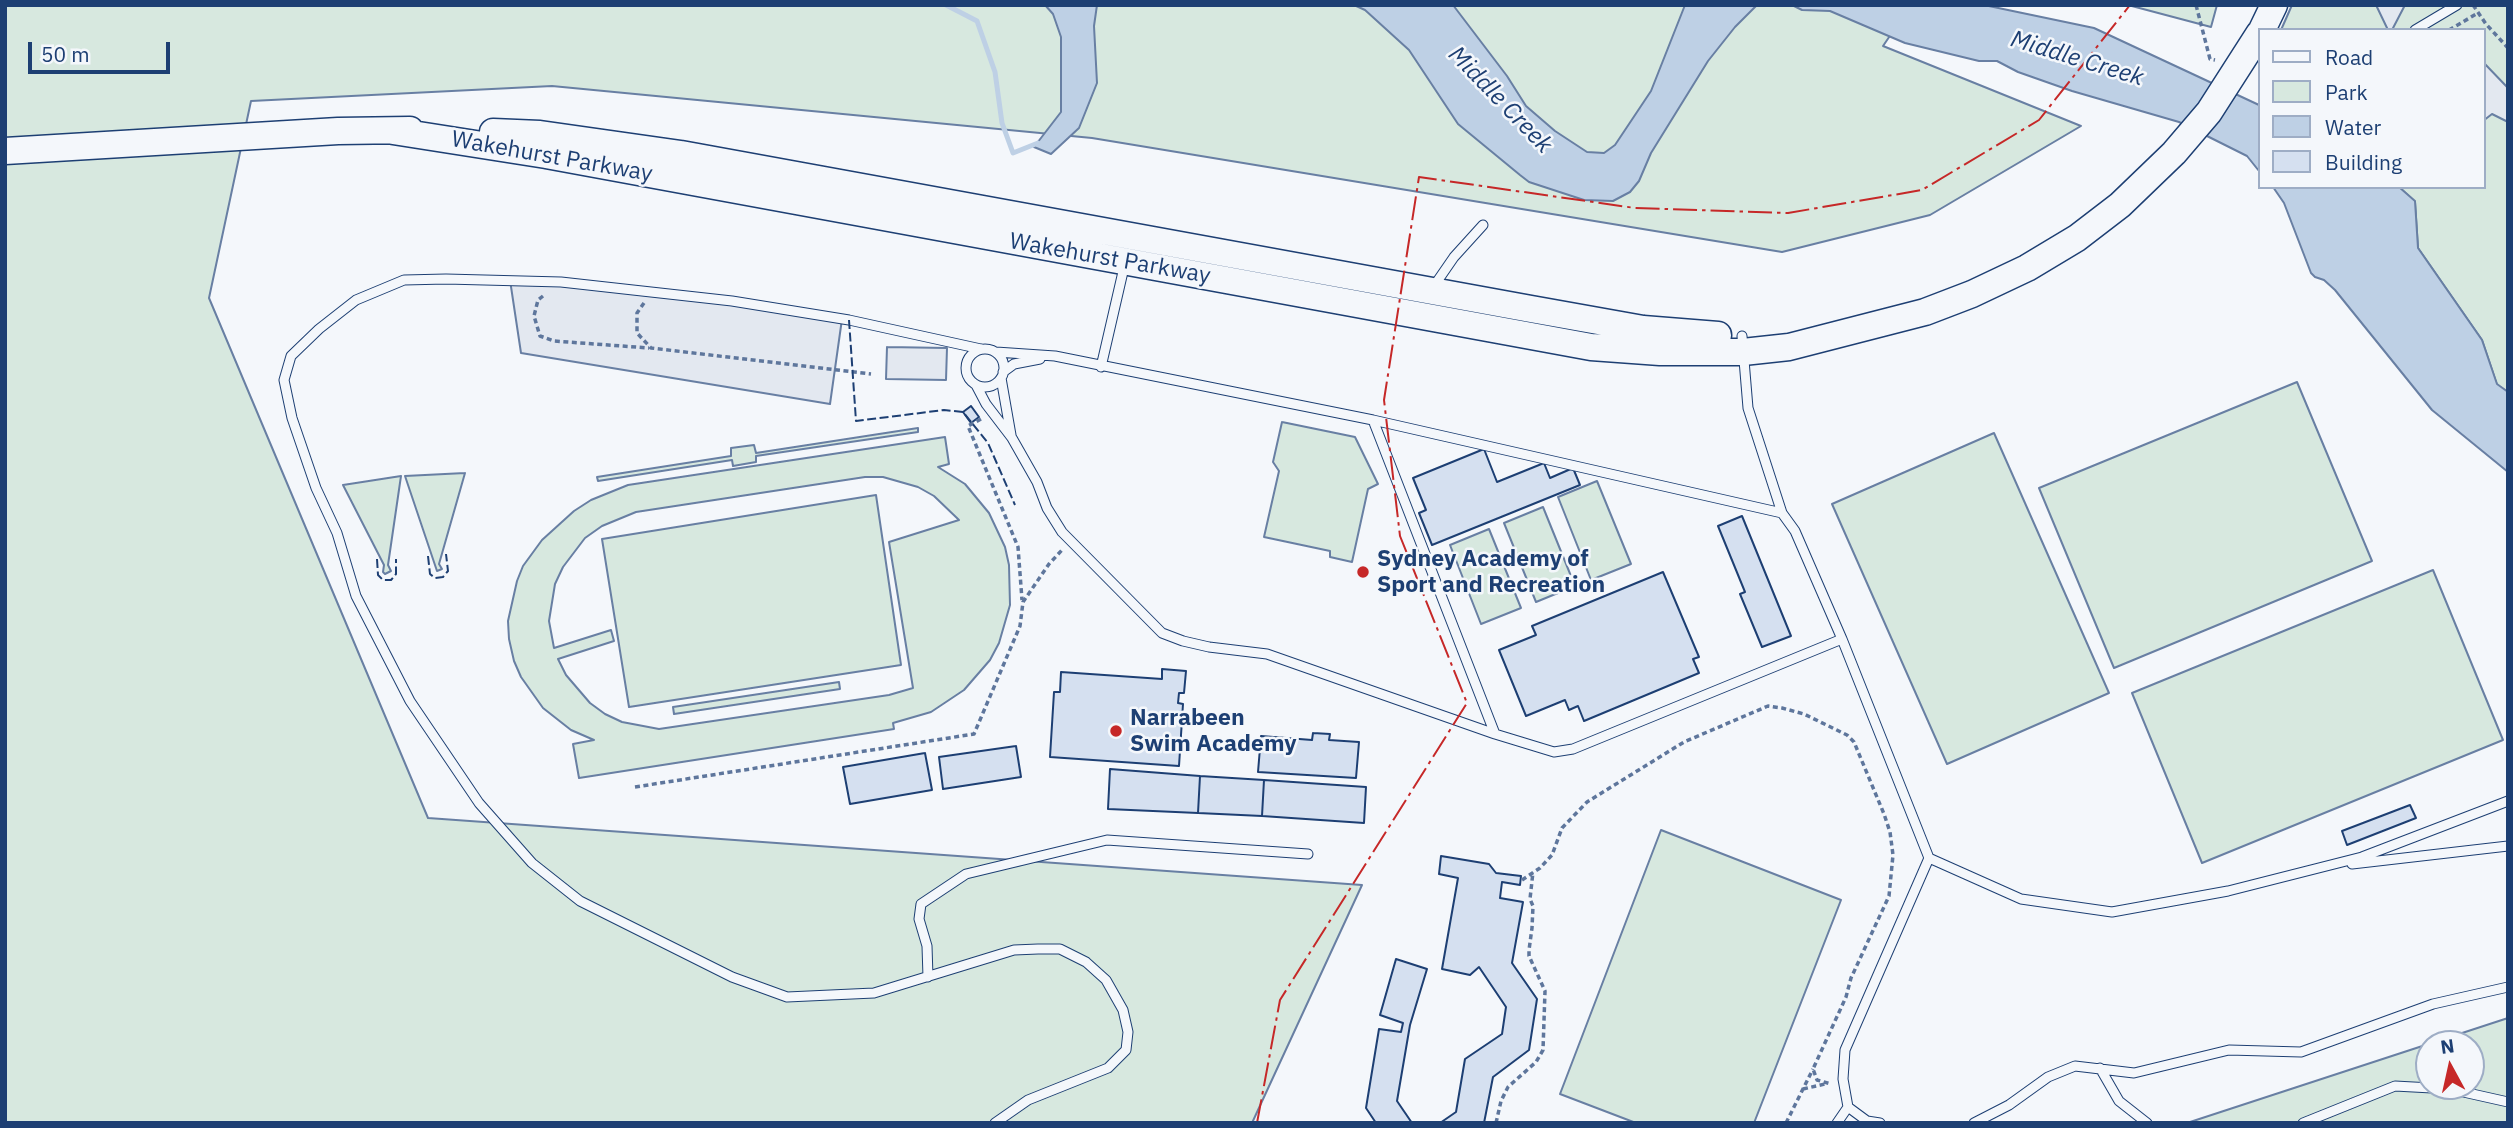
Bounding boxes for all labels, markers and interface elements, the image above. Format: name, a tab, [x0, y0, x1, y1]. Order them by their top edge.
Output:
water label: Middle Creek	[2007, 25, 2147, 93]
scale bar	[32, 28, 173, 72]
legend	[2258, 28, 2485, 189]
text: 50 m	[41, 40, 90, 68]
water label: Middle Creek	[1442, 41, 1558, 159]
text: Road	[2325, 43, 2373, 71]
text: Park	[2325, 78, 2368, 106]
text: Water	[2325, 113, 2381, 141]
street label: Wakehurst Parkway	[449, 126, 655, 188]
text: Building	[2325, 148, 2402, 176]
street label: Wakehurst Parkway	[1007, 228, 1213, 290]
place label: Sydney Academy of Sport and Recreation	[1377, 545, 1605, 599]
marker: Sydney Academy of Sport and Recreation	[1355, 564, 1371, 580]
place label: Narrabeen Swim Academy	[1130, 704, 1297, 758]
marker: Narrabeen Swim Academy	[1108, 723, 1124, 739]
north arrow	[2415, 1030, 2485, 1100]
text: N	[2439, 1033, 2456, 1059]

